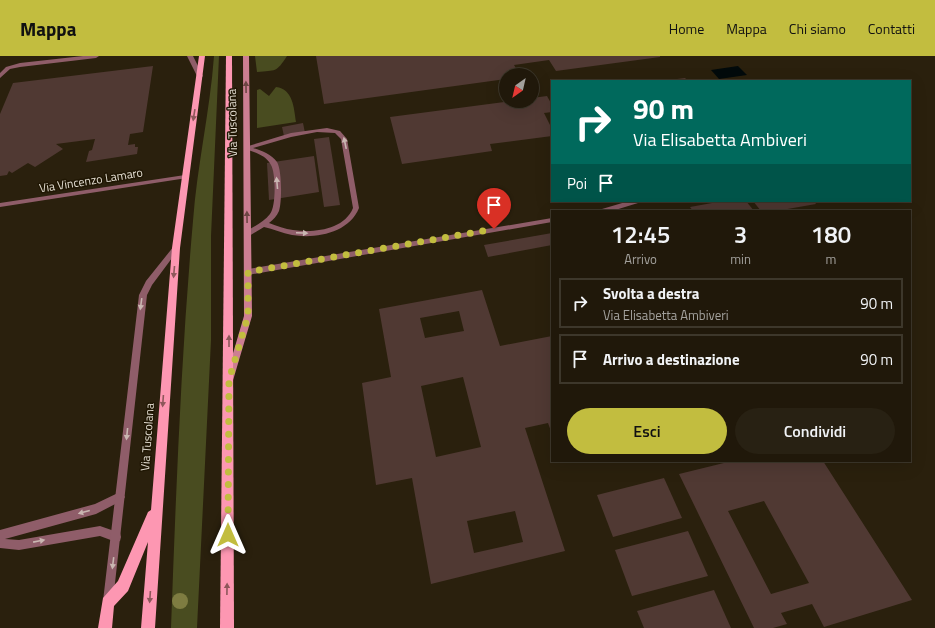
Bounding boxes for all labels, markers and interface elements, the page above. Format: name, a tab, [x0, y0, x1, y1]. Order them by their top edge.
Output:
text: Mappa	[20, 14, 76, 43]
text: Home	[669, 18, 704, 39]
text: Mappa	[726, 18, 767, 39]
text: Chi siamo	[789, 18, 846, 39]
text: Contatti	[868, 18, 915, 39]
north arrow	[499, 68, 539, 108]
map controls	[499, 68, 539, 108]
one-way arrow	[243, 80, 249, 93]
text: 90 m	[633, 87, 694, 130]
street label: Via Tuscolana	[222, 89, 242, 157]
icon: right	[567, 96, 619, 148]
one-way arrow	[191, 109, 197, 121]
text: Via Elisabetta Ambiveri	[633, 126, 807, 153]
one-way arrow	[341, 137, 347, 150]
street label: Via Vincenzo Lamaro	[38, 162, 144, 198]
text: Poi	[567, 172, 587, 195]
icon: arrive	[595, 172, 617, 194]
one-way arrow	[274, 176, 281, 189]
pin	[477, 188, 511, 229]
icon: arrive	[483, 194, 505, 216]
one-way arrow	[244, 210, 250, 223]
text: 12:45	[611, 216, 670, 252]
text: 3	[734, 216, 747, 252]
text: 180	[811, 216, 851, 252]
one-way arrow	[296, 230, 309, 236]
text: Arrivo	[624, 249, 657, 269]
text: min	[730, 249, 751, 269]
text: m	[826, 249, 836, 269]
one-way arrow	[170, 266, 177, 278]
text: Svolta a destra	[603, 282, 700, 305]
icon: right	[569, 292, 591, 314]
text: 90 m	[860, 292, 893, 315]
one-way arrow	[138, 298, 144, 310]
text: Via Elisabetta Ambiveri	[603, 305, 729, 325]
one-way arrow	[226, 334, 232, 347]
icon: arrive	[569, 348, 591, 370]
text: Arrivo a destinazione	[603, 348, 740, 371]
text: 90 m	[860, 348, 893, 371]
one-way arrow	[160, 395, 167, 407]
street label: Via Tuscolana	[135, 402, 159, 472]
button: Esci	[567, 408, 727, 454]
button: Condividi	[735, 408, 895, 454]
one-way arrow	[124, 427, 130, 440]
one-way arrow	[78, 509, 90, 515]
position arrow	[207, 514, 249, 556]
one-way arrow	[32, 538, 45, 544]
one-way arrow	[109, 557, 116, 569]
one-way arrow	[224, 582, 230, 595]
one-way arrow	[146, 591, 153, 603]

